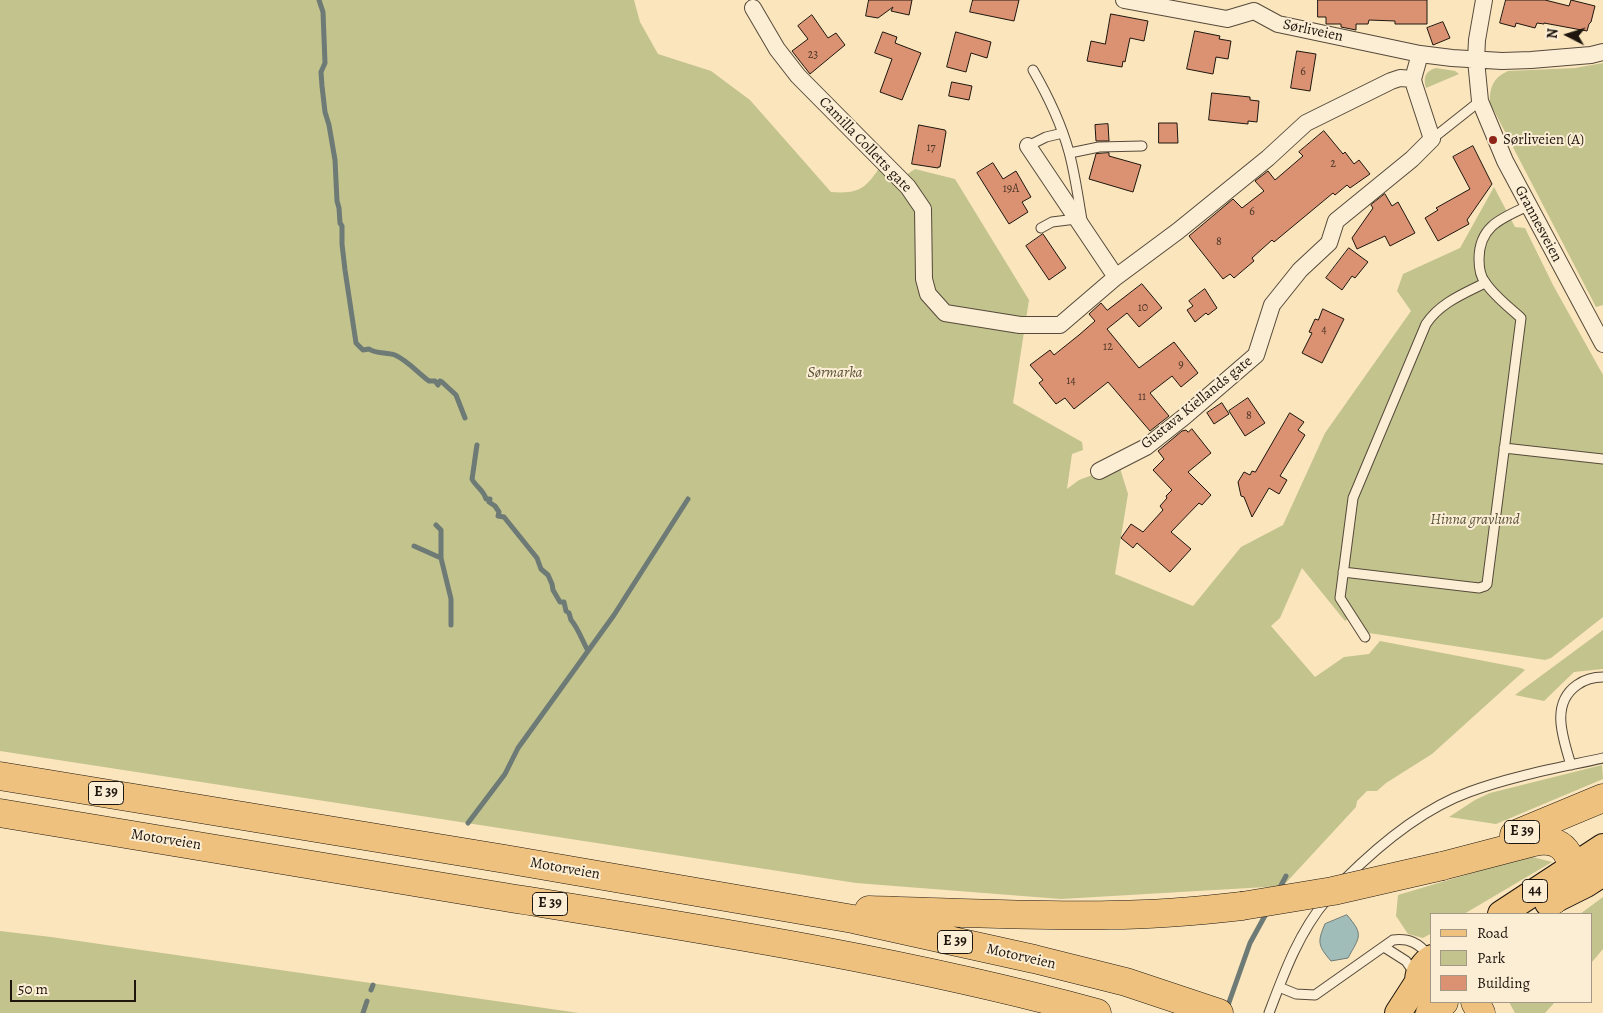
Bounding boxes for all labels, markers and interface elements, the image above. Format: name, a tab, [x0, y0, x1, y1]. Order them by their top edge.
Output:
north arrow	[1543, 10, 1593, 60]
street label: Sørliveien	[1281, 16, 1345, 46]
text: N	[1543, 28, 1562, 40]
house number: 23	[808, 48, 818, 62]
house number: 6	[1300, 65, 1306, 79]
street label: Camilla Colletts gate	[815, 93, 915, 197]
place label: Sørliveien (A)	[1503, 131, 1584, 149]
marker: Sørliveien (A)	[1487, 134, 1499, 146]
house number: 17	[926, 141, 936, 155]
house number: 2	[1330, 157, 1336, 171]
house number: 19A	[1003, 182, 1019, 196]
street label: Grannesveien	[1510, 183, 1566, 265]
house number: 6	[1249, 205, 1255, 219]
house number: 8	[1216, 235, 1222, 249]
house number: 10	[1138, 301, 1148, 315]
house number: 4	[1321, 323, 1327, 337]
house number: 12	[1103, 340, 1113, 354]
street label: Gustava Kiellands gate	[1138, 353, 1256, 453]
house number: 9	[1178, 358, 1184, 372]
park label: Sørmarka	[807, 364, 863, 382]
house number: 14	[1066, 374, 1076, 388]
house number: 11	[1138, 390, 1146, 404]
house number: 8	[1246, 409, 1252, 423]
park label: Hinna gravlund	[1430, 511, 1520, 529]
road number: E 39	[88, 781, 124, 804]
road number: E 39	[1504, 820, 1540, 844]
street label: Motorveien	[130, 826, 202, 854]
street label: Motorveien	[529, 854, 601, 884]
road number: 44	[1522, 879, 1548, 902]
road number: E 39	[532, 892, 568, 916]
legend	[1430, 913, 1593, 1003]
text: Road	[1477, 923, 1508, 943]
road number: E 39	[938, 930, 972, 954]
street label: Motorveien	[985, 940, 1057, 974]
text: Park	[1477, 948, 1505, 968]
scale bar	[12, 970, 139, 1002]
text: Building	[1477, 973, 1530, 993]
text: 50 m	[18, 979, 48, 999]

